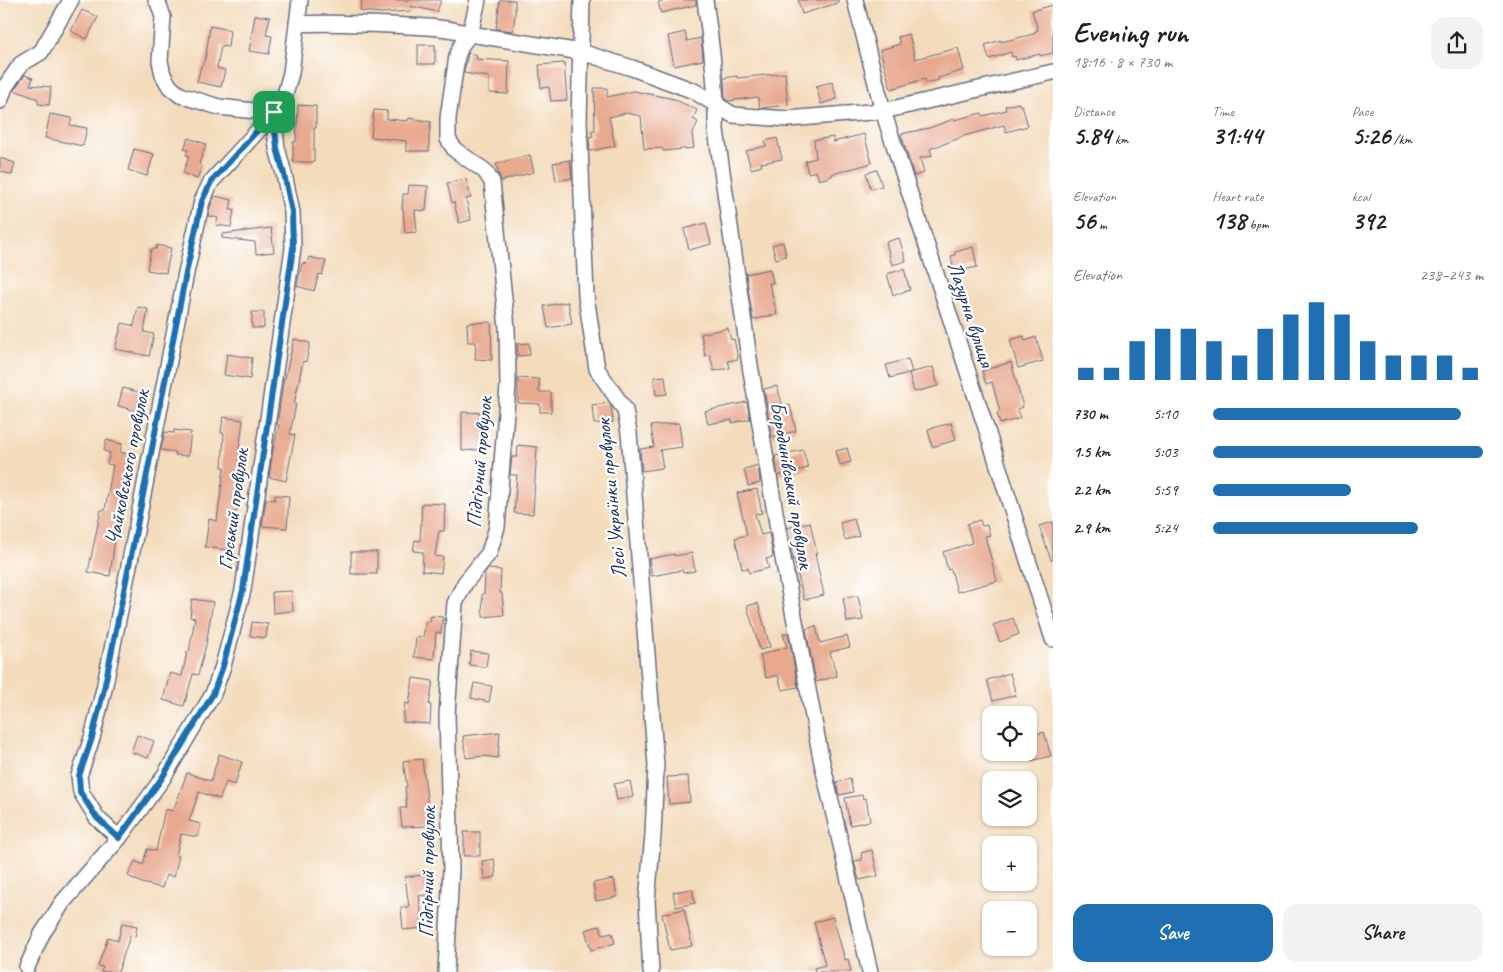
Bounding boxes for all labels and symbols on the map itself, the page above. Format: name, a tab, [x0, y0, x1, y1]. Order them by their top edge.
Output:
pin	[253, 91, 295, 133]
street label: Лазурна вулиця	[941, 258, 1001, 372]
street label: Чайковського провулок	[99, 385, 155, 547]
street label: Підгірний провулок	[460, 393, 498, 528]
street label: Бородинівський провулок	[765, 399, 820, 573]
street label: Лесі Українки провулок	[589, 416, 632, 580]
street label: Гірський провулок	[212, 444, 255, 571]
street label: Підгірний провулок	[413, 804, 441, 938]

